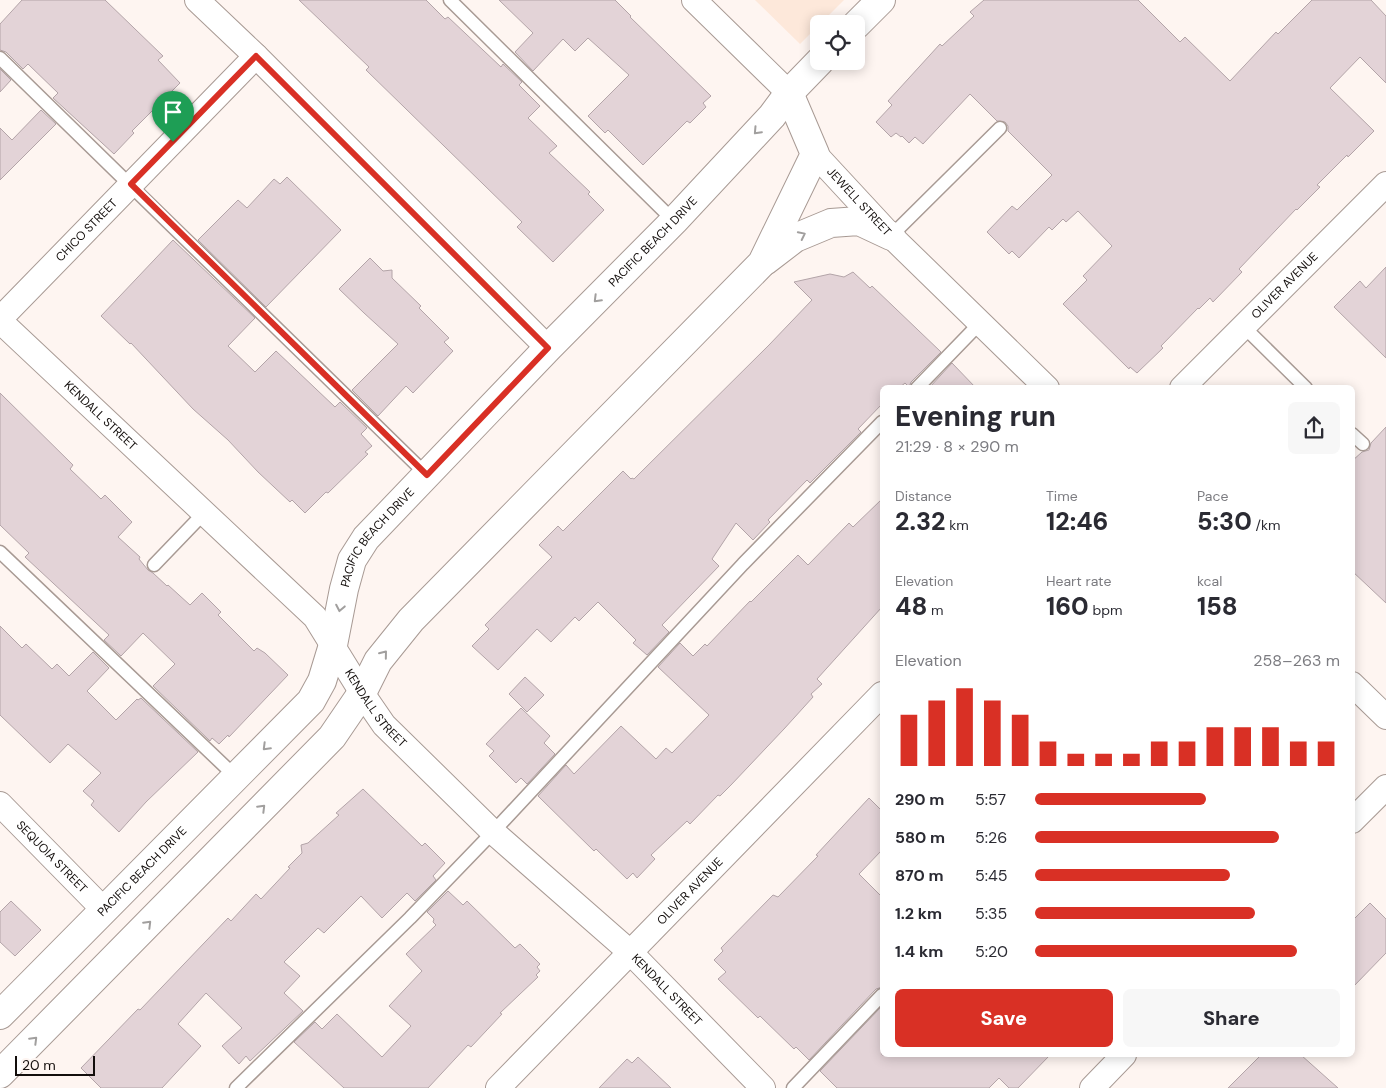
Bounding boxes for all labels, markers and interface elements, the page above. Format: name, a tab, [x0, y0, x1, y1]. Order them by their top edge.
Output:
map controls	[810, 15, 865, 70]
button: locate	[810, 15, 865, 70]
pin	[152, 91, 194, 142]
icon: arrive	[159, 98, 187, 126]
one-way arrow	[754, 125, 763, 134]
street label: JEWELL STREET	[823, 164, 895, 240]
street label: PACIFIC BEACH DRIVE	[605, 193, 701, 290]
street label: CHICO STREET	[52, 195, 121, 265]
one-way arrow	[796, 232, 805, 242]
street label: OLIVER AVENUE	[1248, 248, 1322, 322]
one-way arrow	[594, 293, 603, 302]
street label: KENDALL STREET	[61, 377, 141, 454]
text: Evening run	[895, 398, 1056, 435]
button: share	[1288, 402, 1340, 454]
text: 21:29 · 8 × 290 m	[895, 436, 1019, 457]
street label: PACIFIC BEACH DRIVE	[337, 484, 418, 589]
text: Distance	[895, 487, 952, 505]
text: Time	[1046, 487, 1078, 505]
text: Pace	[1197, 487, 1228, 505]
text: 2.32	[895, 505, 945, 538]
text: 12:46	[1046, 505, 1108, 538]
text: 5:30	[1197, 505, 1252, 538]
text: km	[945, 516, 969, 534]
text: /km	[1252, 516, 1281, 534]
text: Elevation	[895, 572, 953, 590]
text: Heart rate	[1046, 572, 1111, 590]
text: kcal	[1197, 572, 1222, 590]
text: 48	[895, 590, 927, 623]
text: 160	[1046, 590, 1089, 623]
text: 158	[1197, 590, 1238, 623]
text: m	[927, 601, 943, 619]
text: bpm	[1089, 601, 1123, 619]
one-way arrow	[336, 604, 346, 612]
text: Elevation	[895, 650, 962, 671]
text: 258–263 m	[1253, 650, 1340, 671]
one-way arrow	[378, 651, 386, 660]
street label: KENDALL STREET	[341, 666, 410, 751]
one-way arrow	[263, 741, 272, 750]
text: 290 m	[895, 789, 944, 810]
text: 5:57	[975, 789, 1006, 810]
one-way arrow	[256, 805, 265, 814]
street label: SEQUOIA STREET	[13, 817, 91, 897]
street label: PACIFIC BEACH DRIVE	[94, 823, 190, 920]
text: 580 m	[895, 827, 945, 848]
text: 5:26	[975, 827, 1007, 848]
street label: OLIVER AVENUE	[653, 854, 727, 928]
text: 870 m	[895, 865, 944, 886]
text: 5:45	[975, 865, 1007, 886]
text: 1.2 km	[895, 903, 942, 924]
text: 5:35	[975, 903, 1007, 924]
one-way arrow	[142, 921, 151, 930]
text: 1.4 km	[895, 941, 943, 962]
text: 5:20	[975, 941, 1008, 962]
street label: KENDALL STREET	[628, 950, 706, 1029]
button: Save	[895, 989, 1113, 1047]
button: Share	[1123, 989, 1340, 1047]
one-way arrow	[28, 1036, 37, 1045]
scale bar	[15, 1053, 95, 1076]
text: 20 m	[22, 1056, 56, 1074]

